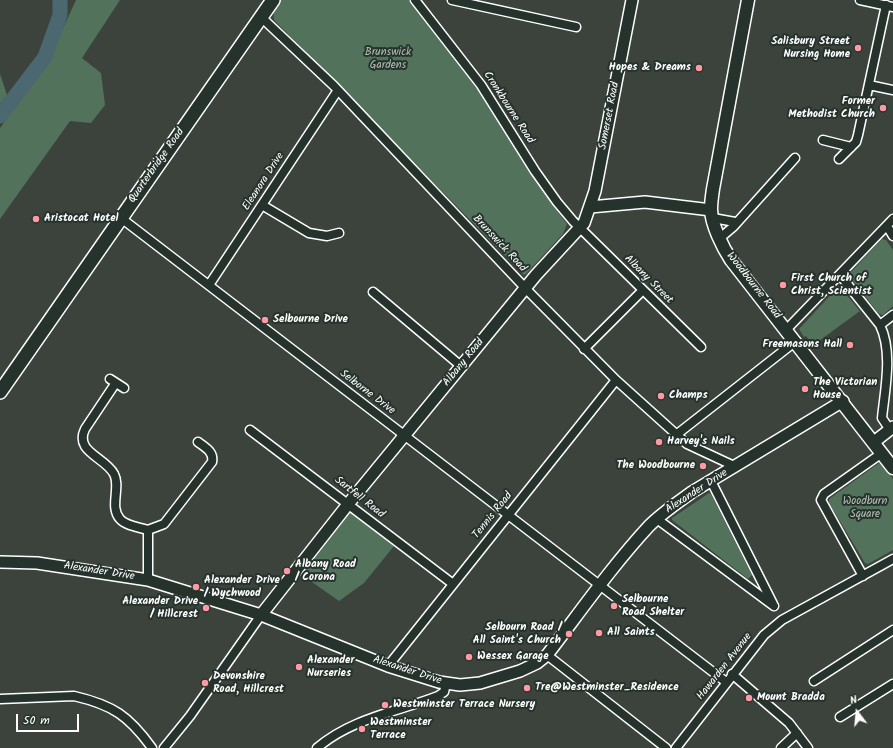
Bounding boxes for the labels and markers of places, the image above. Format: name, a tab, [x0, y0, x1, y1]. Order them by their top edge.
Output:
place label: Salisbury Street Nursing Home	[771, 35, 850, 61]
marker: Salisbury Street Nursing Home	[853, 43, 863, 53]
place label: Hopes & Dreams	[609, 61, 691, 75]
marker: Hopes & Dreams	[694, 63, 704, 73]
place label: Former Methodist Church	[788, 95, 875, 121]
marker: Former Methodist Church	[878, 103, 888, 113]
place label: Aristocat Hotel	[44, 212, 119, 226]
marker: Aristocat Hotel	[31, 214, 41, 224]
place label: First Church of Christ, Scientist	[791, 272, 872, 298]
marker: First Church of Christ, Scientist	[778, 280, 788, 290]
place label: Selbourne Drive	[273, 313, 348, 327]
marker: Selbourne Drive	[260, 315, 270, 325]
place label: Freemasons Hall	[762, 338, 842, 352]
marker: Freemasons Hall	[845, 340, 855, 350]
place label: The Victorian House	[813, 376, 877, 402]
marker: The Victorian House	[800, 384, 810, 394]
place label: Champs	[669, 389, 708, 403]
marker: Champs	[656, 391, 666, 401]
place label: Harvey's Nails	[667, 435, 735, 449]
marker: Harvey's Nails	[654, 437, 664, 447]
place label: The Woodbourne	[617, 459, 695, 473]
marker: The Woodbourne	[698, 461, 708, 471]
place label: Albany Road / Corona	[295, 558, 356, 584]
marker: Albany Road / Corona	[282, 566, 292, 576]
place label: Alexander Drive / Wychwood	[204, 574, 280, 600]
marker: Alexander Drive / Wychwood	[191, 582, 201, 592]
place label: Selbourne Road Shelter	[622, 593, 684, 619]
place label: Alexander Drive / Hillcrest	[122, 595, 198, 621]
marker: Selbourne Road Shelter	[609, 601, 619, 611]
marker: Alexander Drive / Hillcrest	[201, 603, 211, 613]
place label: Selbourn Road / All Saint's Church	[473, 621, 561, 647]
place label: All Saints	[607, 626, 655, 640]
marker: All Saints	[594, 628, 604, 638]
marker: Selbourn Road / All Saint's Church	[564, 629, 574, 639]
place label: Wessex Garage	[477, 650, 549, 664]
marker: Wessex Garage	[464, 652, 474, 662]
place label: Alexander Nurseries	[307, 654, 354, 680]
marker: Alexander Nurseries	[294, 662, 304, 672]
place label: Devonshire Road, Hillcrest	[213, 670, 284, 696]
marker: Devonshire Road, Hillcrest	[200, 678, 210, 688]
place label: Tre@Westminster_Residence	[535, 681, 679, 695]
marker: Tre@Westminster_Residence	[522, 683, 532, 693]
place label: Mount Bradda	[757, 691, 825, 705]
marker: Mount Bradda	[744, 693, 754, 703]
place label: Westminster Terrace Nursery	[393, 698, 535, 712]
marker: Westminster Terrace Nursery	[380, 700, 390, 710]
place label: Westminster Terrace	[370, 716, 432, 742]
marker: Westminster Terrace	[357, 724, 367, 734]

